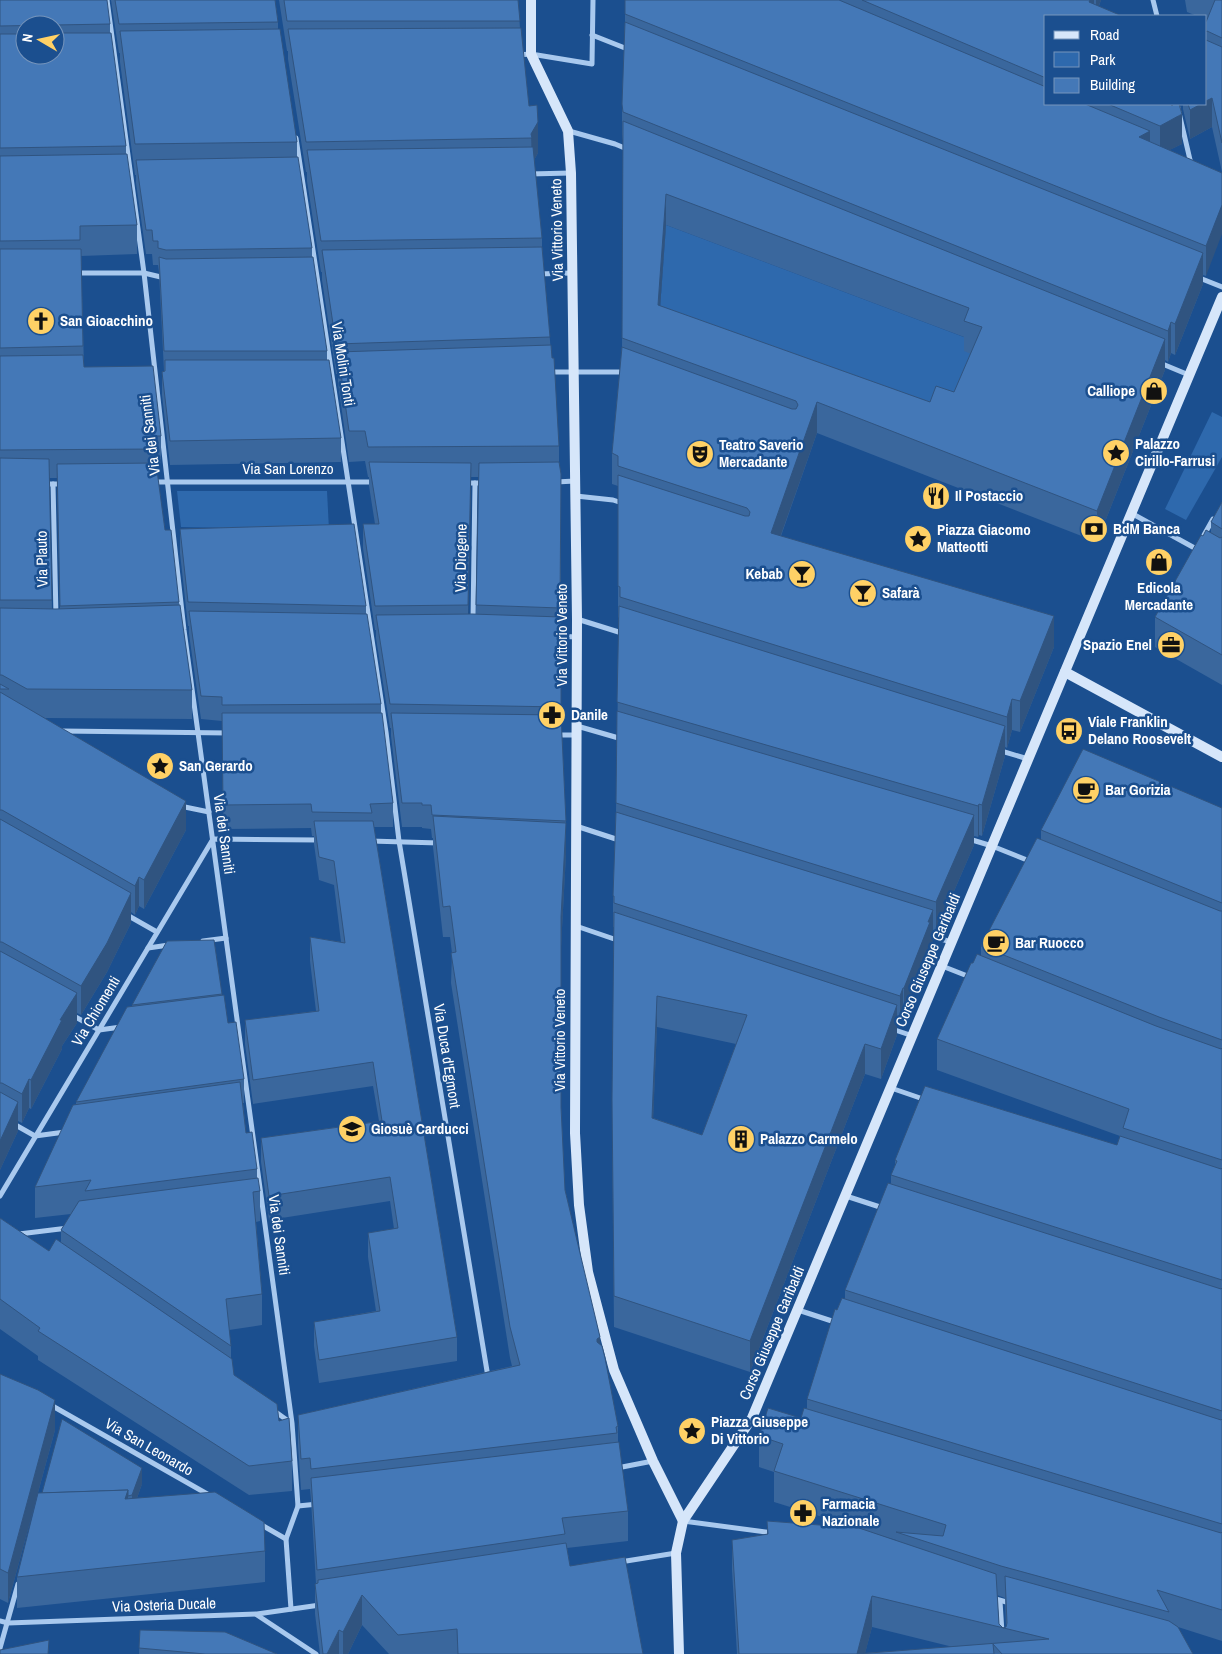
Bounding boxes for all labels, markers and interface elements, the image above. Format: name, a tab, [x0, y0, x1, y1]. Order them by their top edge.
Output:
north arrow	[15, 15, 65, 65]
legend	[1044, 15, 1207, 105]
text: Road	[1090, 24, 1119, 45]
text: N	[18, 32, 37, 43]
text: Park	[1090, 49, 1116, 70]
text: Building	[1090, 74, 1135, 95]
street label: Via Vittorio Veneto	[545, 178, 568, 282]
church icon: San Gioacchino	[26, 306, 56, 336]
place label: San Gioacchino	[60, 310, 153, 331]
street label: Via Molini Tonti	[326, 320, 361, 408]
shop icon: Calliope	[1139, 376, 1169, 406]
place label: Calliope	[1087, 380, 1135, 401]
street label: Via dei Sanniti	[134, 393, 165, 477]
place label: Palazzo Cirillo-Farrusi	[1135, 433, 1215, 471]
place label: Teatro Saverio Mercadante	[719, 434, 804, 472]
place icon: Palazzo Cirillo-Farrusi	[1101, 438, 1131, 468]
theatre icon: Teatro Saverio Mercadante	[685, 439, 715, 469]
street label: Via San Lorenzo	[242, 458, 334, 479]
restaurant icon: Il Postaccio	[921, 481, 951, 511]
place label: Il Postaccio	[955, 485, 1023, 506]
bank icon: BdM Banca	[1079, 514, 1109, 544]
place label: BdM Banca	[1113, 518, 1180, 539]
place label: Piazza Giacomo Matteotti	[937, 519, 1031, 557]
street label: Via Diogene	[449, 524, 472, 592]
place icon: Piazza Giacomo Matteotti	[903, 524, 933, 554]
street label: Via Plauto	[31, 530, 52, 587]
shop icon: Edicola Mercadante	[1144, 547, 1174, 577]
bar icon: Kebab	[787, 559, 817, 589]
place label: Kebab	[745, 563, 783, 584]
place label: Edicola Mercadante	[1125, 577, 1193, 615]
bar icon: Safarà	[848, 578, 878, 608]
place label: Safarà	[882, 582, 920, 603]
street label: Via Vittorio Veneto	[551, 583, 572, 686]
office icon: Spazio Enel	[1156, 630, 1186, 660]
place label: Spazio Enel	[1083, 634, 1152, 655]
pharmacy icon: Danile	[537, 700, 567, 730]
place label: Danile	[571, 704, 608, 725]
place label: Viale Franklin Delano Roosevelt	[1088, 711, 1191, 749]
bus stop icon: Viale Franklin Delano Roosevelt	[1054, 716, 1084, 746]
place icon: San Gerardo	[145, 751, 175, 781]
place label: San Gerardo	[179, 755, 253, 776]
cafe icon: Bar Gorizia	[1071, 775, 1101, 805]
place label: Bar Gorizia	[1105, 779, 1171, 800]
street label: Via dei Sanniti	[208, 792, 241, 876]
street label: Corso Giuseppe Garibaldi	[890, 890, 965, 1030]
cafe icon: Bar Ruocco	[981, 928, 1011, 958]
place label: Bar Ruocco	[1015, 932, 1084, 953]
street label: Via Chiomenti	[66, 972, 125, 1050]
street label: Via Vittorio Veneto	[549, 988, 570, 1091]
street label: Via Duca d'Egmont	[429, 1002, 466, 1110]
school or university icon: Giosuè Carducci	[337, 1114, 367, 1144]
place label: Giosuè Carducci	[371, 1118, 469, 1139]
building icon: Palazzo Carmelo	[726, 1124, 756, 1154]
place label: Palazzo Carmelo	[760, 1128, 858, 1149]
street label: Via dei Sanniti	[263, 1193, 296, 1277]
street label: Corso Giuseppe Garibaldi	[734, 1263, 809, 1403]
place label: Piazza Giuseppe Di Vittorio	[711, 1411, 808, 1449]
street label: Via San Leonardo	[101, 1413, 197, 1480]
place icon: Piazza Giuseppe Di Vittorio	[677, 1416, 707, 1446]
place label: Farmacia Nazionale	[822, 1493, 880, 1531]
pharmacy icon: Farmacia Nazionale	[788, 1498, 818, 1528]
street label: Via Osteria Ducale	[112, 1592, 216, 1617]

